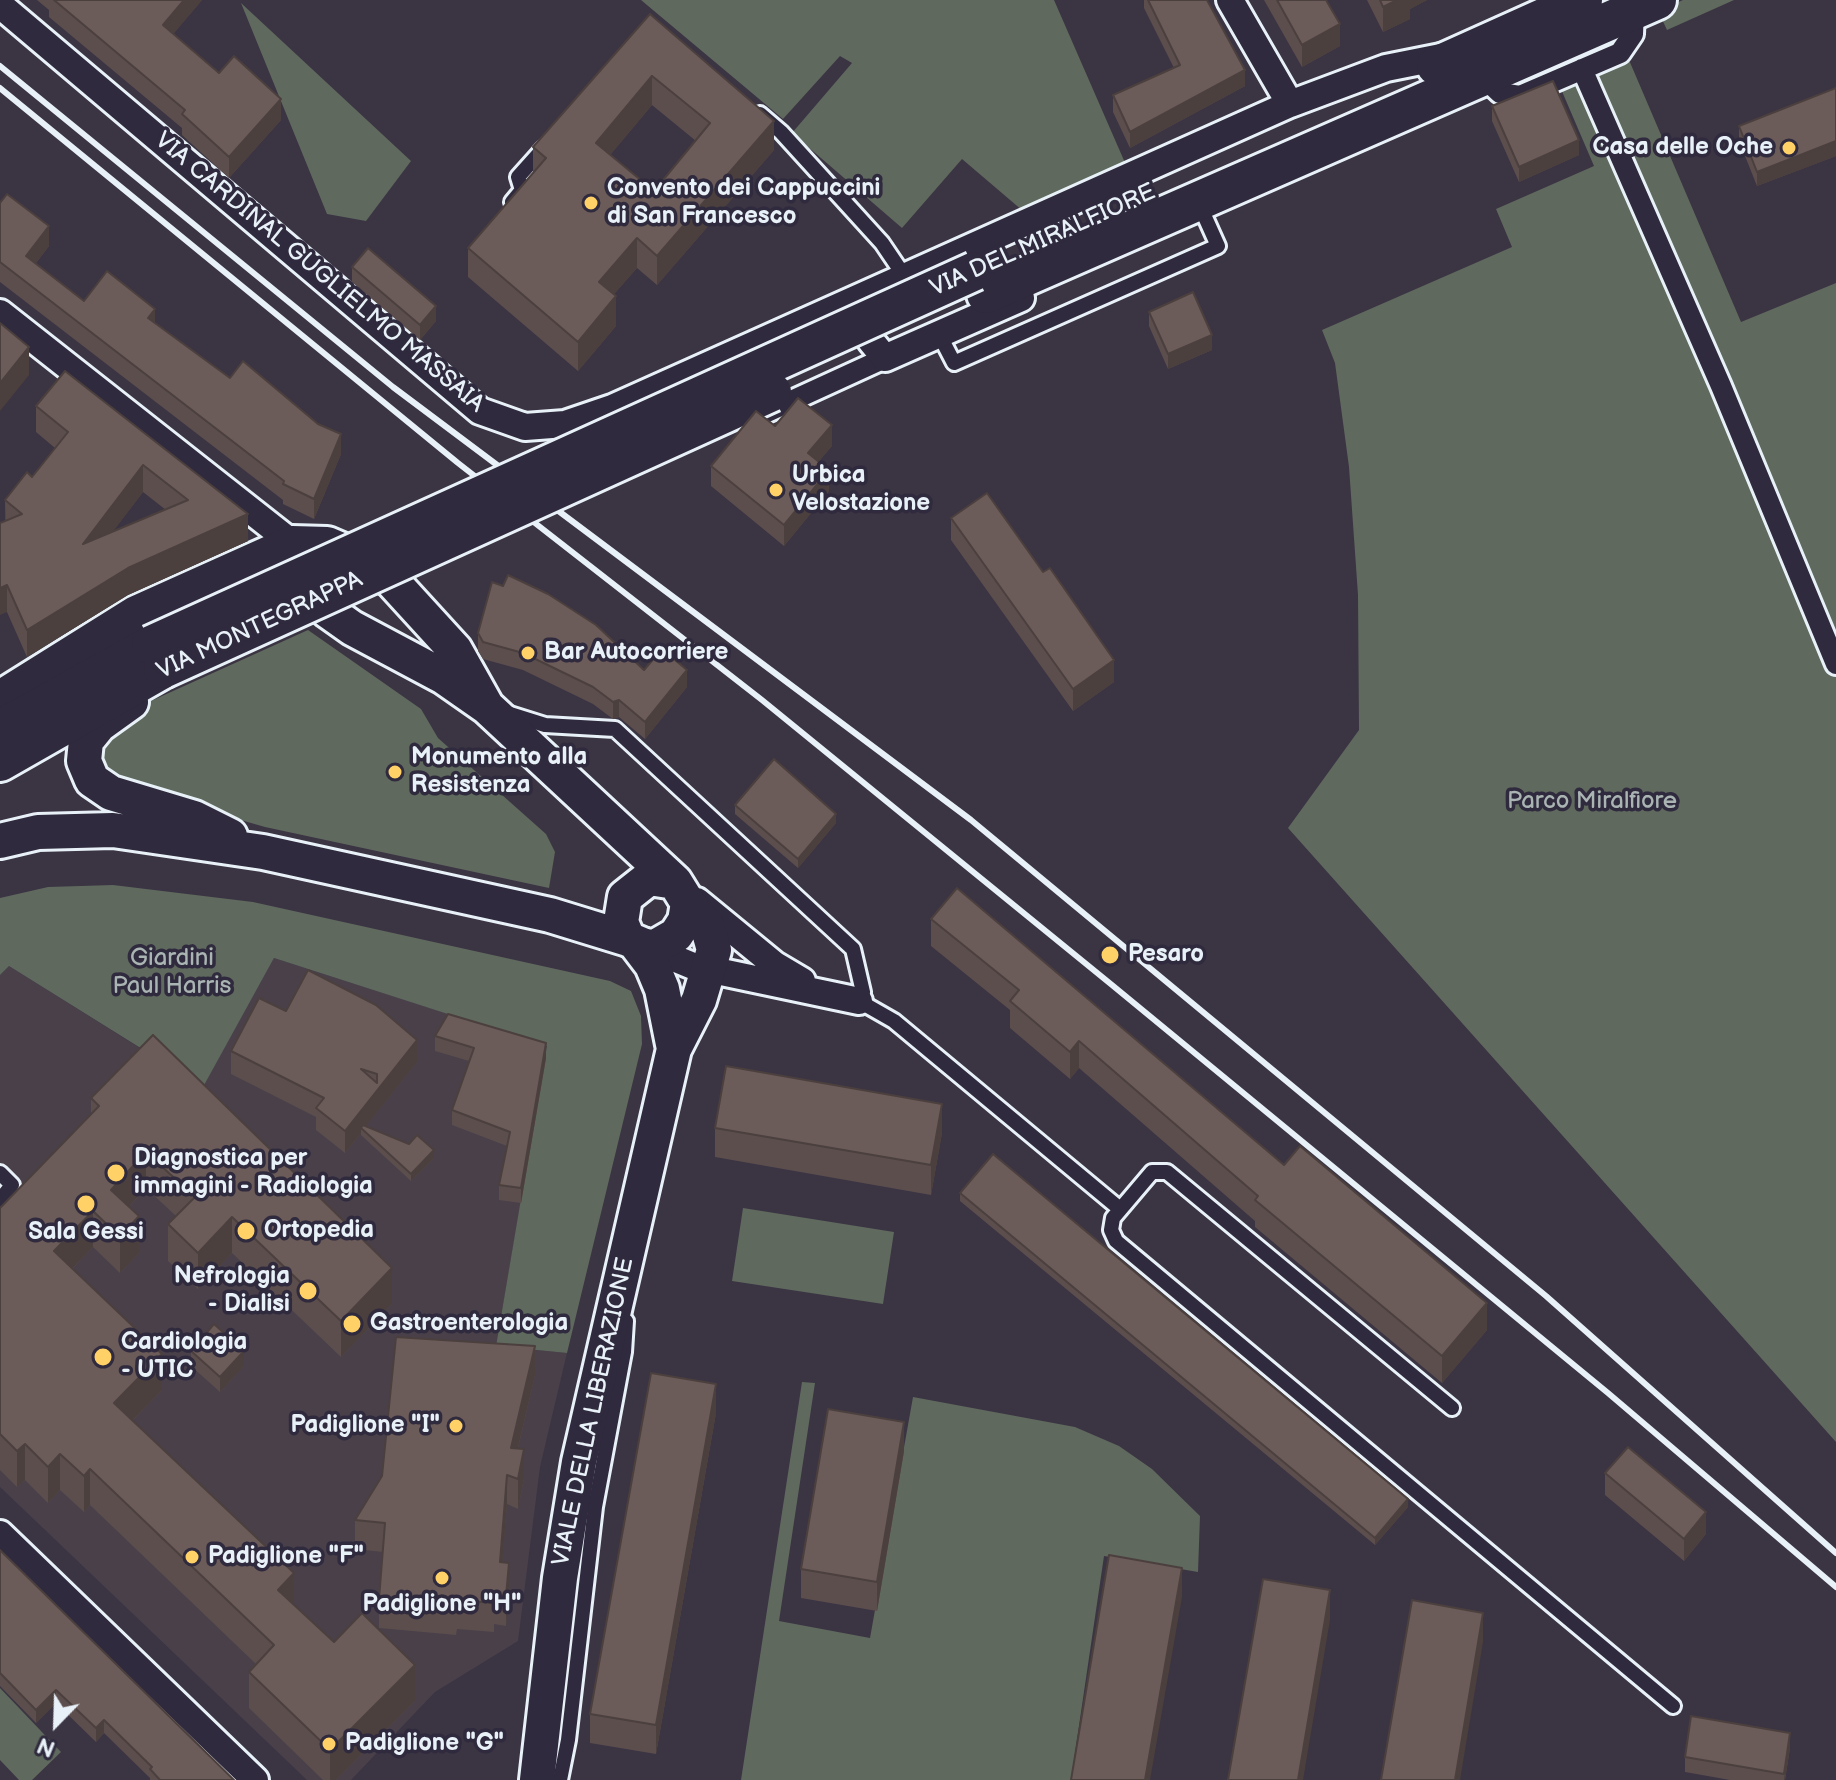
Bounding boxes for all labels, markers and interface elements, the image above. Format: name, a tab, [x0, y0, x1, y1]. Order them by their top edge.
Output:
street label: VIA CARDINAL GUGLIELMO MASSAIA	[148, 127, 490, 419]
place label: Casa delle Oche	[1592, 134, 1773, 162]
marker: Casa delle Oche	[1780, 139, 1798, 157]
place label: Convento dei Cappuccini di San Francesco	[607, 175, 880, 231]
street label: VIA DEL MIRALFIORE	[926, 178, 1160, 304]
marker: Convento dei Cappuccini di San Francesco	[582, 194, 600, 212]
place label: Urbica Velostazione	[792, 462, 930, 518]
marker: Urbica Velostazione	[767, 481, 785, 499]
street label: VIA MONTEGRAPPA	[153, 566, 367, 686]
place label: Bar Autocorriere	[544, 639, 728, 667]
marker: Bar Autocorriere	[519, 644, 537, 662]
place label: Monumento alla Resistenza	[411, 744, 587, 800]
marker: Monumento alla Resistenza	[386, 763, 404, 781]
park label: Parco Miralfiore	[1507, 788, 1677, 816]
place label: Pesaro	[1128, 941, 1204, 969]
marker: Pesaro	[1099, 944, 1121, 966]
park label: Giardini Paul Harris	[113, 945, 231, 1001]
place label: Diagnostica per immagini - Radiologia	[134, 1145, 373, 1201]
marker: Diagnostica per immagini - Radiologia	[105, 1162, 127, 1184]
marker: Sala Gessi	[75, 1193, 97, 1215]
place label: Ortopedia	[264, 1217, 374, 1245]
place label: Sala Gessi	[28, 1219, 144, 1247]
marker: Ortopedia	[235, 1220, 257, 1242]
street label: VIALE DELLA LIBERAZIONE	[547, 1255, 641, 1569]
place label: Nefrologia - Dialisi	[174, 1263, 290, 1319]
marker: Nefrologia - Dialisi	[297, 1280, 319, 1302]
place label: Gastroenterologia	[370, 1310, 568, 1338]
marker: Gastroenterologia	[341, 1313, 363, 1335]
place label: Cardiologia - UTIC	[121, 1329, 247, 1385]
marker: Cardiologia - UTIC	[92, 1346, 114, 1368]
place label: Padiglione "I"	[290, 1412, 440, 1440]
marker: Padiglione "I"	[447, 1417, 465, 1435]
place label: Padiglione "F"	[208, 1543, 364, 1571]
marker: Padiglione "F"	[183, 1548, 201, 1566]
marker: Padiglione "H"	[433, 1569, 451, 1587]
place label: Padiglione "H"	[362, 1591, 522, 1619]
north arrow	[16, 1684, 96, 1764]
place label: Padiglione "G"	[345, 1730, 504, 1758]
text: N	[34, 1731, 59, 1762]
marker: Padiglione "G"	[320, 1735, 338, 1753]

